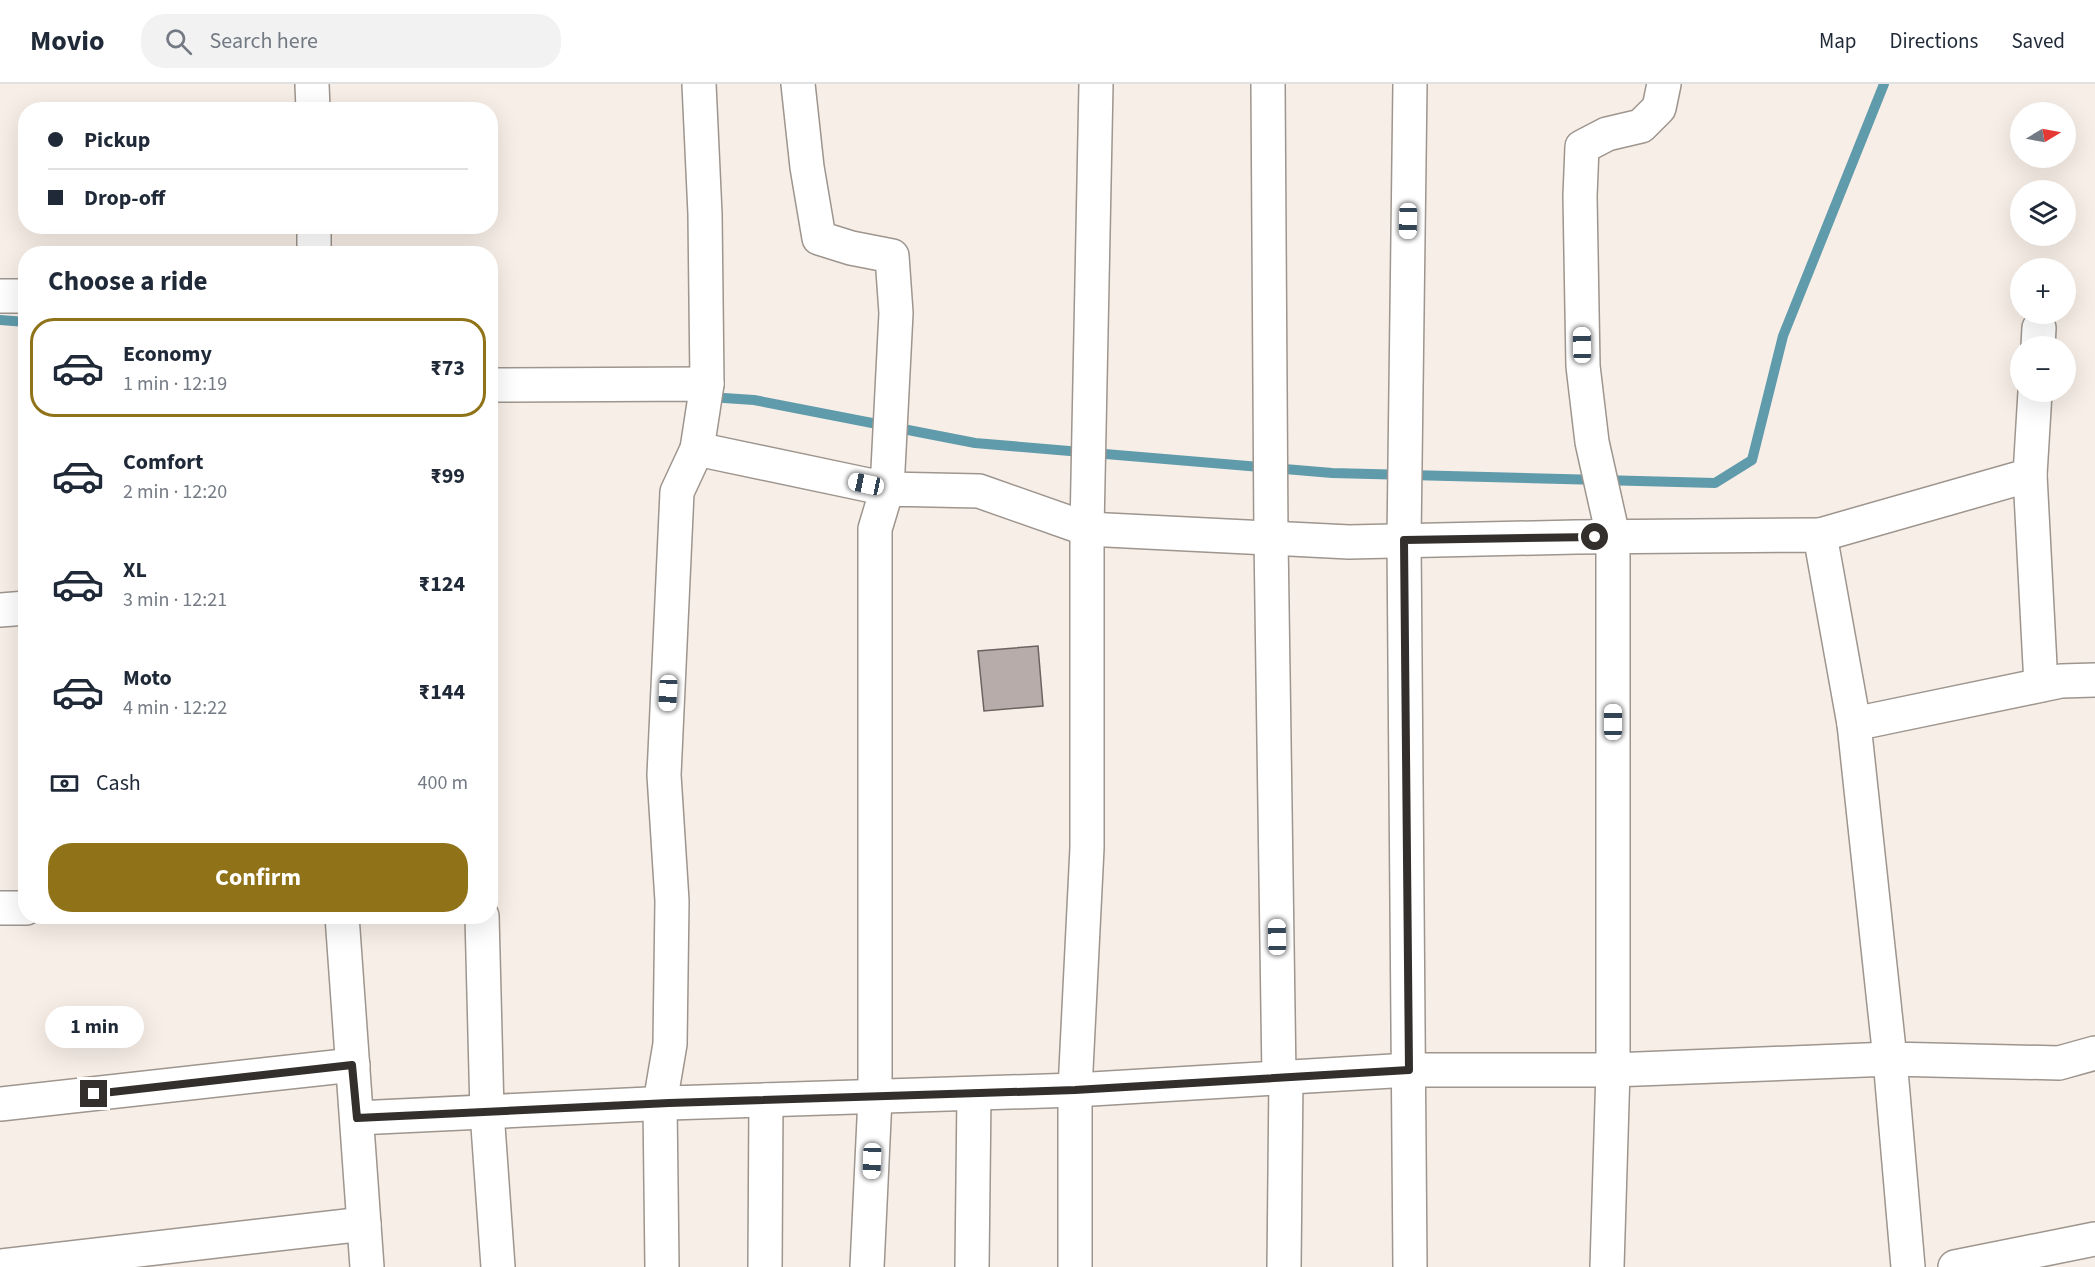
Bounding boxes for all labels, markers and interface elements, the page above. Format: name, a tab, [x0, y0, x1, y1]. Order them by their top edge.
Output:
search box	[141, 14, 561, 68]
text: Movio	[30, 21, 105, 61]
icon: search	[162, 25, 195, 58]
text: Search here	[210, 25, 318, 57]
text: Map	[1819, 26, 1857, 56]
text: Directions	[1890, 26, 1978, 56]
text: Saved	[2011, 26, 2065, 56]
north arrow	[2010, 102, 2076, 168]
map controls	[2010, 102, 2076, 402]
text: Pickup	[84, 124, 150, 156]
button: layers	[2010, 180, 2076, 246]
text: Drop-off	[84, 182, 165, 214]
car	[1399, 203, 1417, 239]
button: +	[2010, 258, 2076, 324]
text: Choose a ride	[48, 262, 208, 301]
car	[1573, 327, 1591, 363]
button: −	[2010, 336, 2076, 402]
text: Economy	[123, 338, 212, 370]
icon: car	[51, 341, 105, 395]
text: ₹73	[430, 352, 465, 384]
text: 1 min · 12:19	[123, 370, 227, 398]
text: Comfort	[123, 446, 204, 478]
icon: car	[51, 449, 105, 503]
text: ₹99	[430, 460, 465, 492]
car	[847, 471, 885, 497]
text: 2 min · 12:20	[123, 478, 227, 506]
route start	[1581, 523, 1608, 550]
text: XL	[123, 554, 147, 586]
icon: car	[51, 557, 105, 611]
text: ₹124	[419, 568, 465, 600]
text: 3 min · 12:21	[123, 586, 227, 614]
text: Moto	[123, 662, 172, 694]
icon: car	[51, 665, 105, 719]
car	[658, 675, 678, 711]
text: ₹144	[419, 676, 465, 708]
text: 4 min · 12:22	[123, 694, 227, 722]
car	[1604, 704, 1622, 740]
icon: cash	[48, 767, 81, 800]
text: Cash	[96, 767, 141, 799]
text: 400 m	[418, 769, 468, 797]
button: Confirm	[48, 843, 468, 912]
car	[1268, 919, 1286, 955]
callout: 1 min	[44, 1007, 144, 1049]
text: 1 min	[70, 1013, 119, 1041]
route end	[80, 1080, 107, 1107]
car	[862, 1143, 882, 1179]

